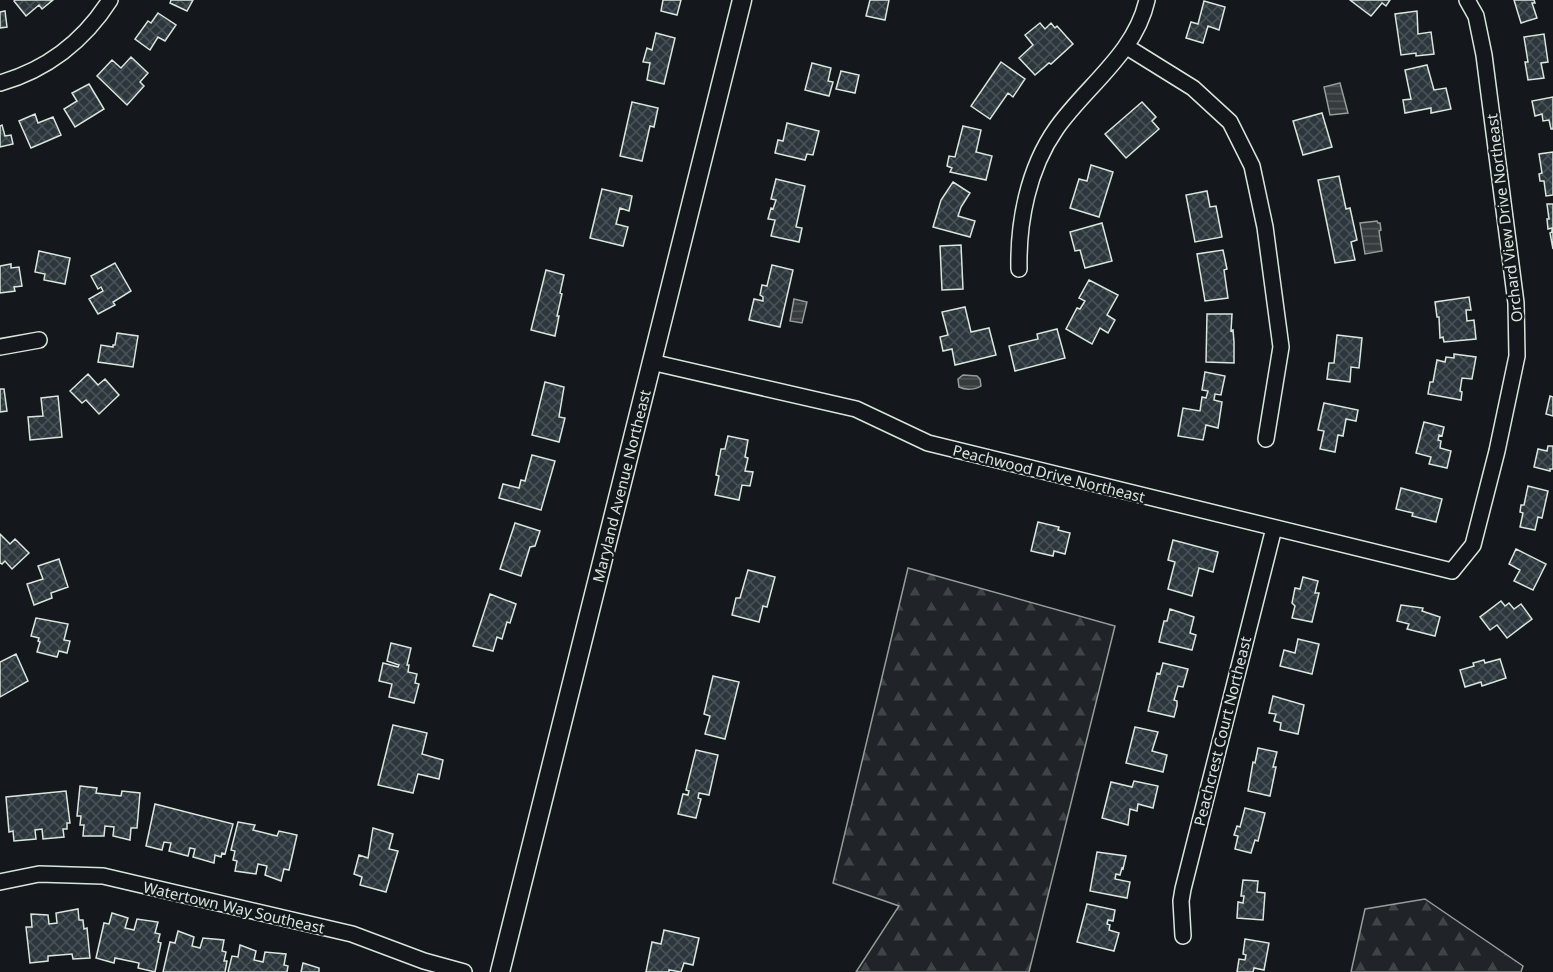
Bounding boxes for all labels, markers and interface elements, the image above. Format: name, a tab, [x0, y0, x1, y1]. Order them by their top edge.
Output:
street label: Orchard View Drive Northeast	[1481, 112, 1527, 323]
street label: Maryland Avenue Northeast	[587, 387, 655, 584]
street label: Peachwood Drive Northeast	[951, 439, 1148, 507]
street label: Peachcrest Court Northeast	[1189, 634, 1255, 828]
street label: Watertown Way Southeast	[141, 876, 327, 938]

